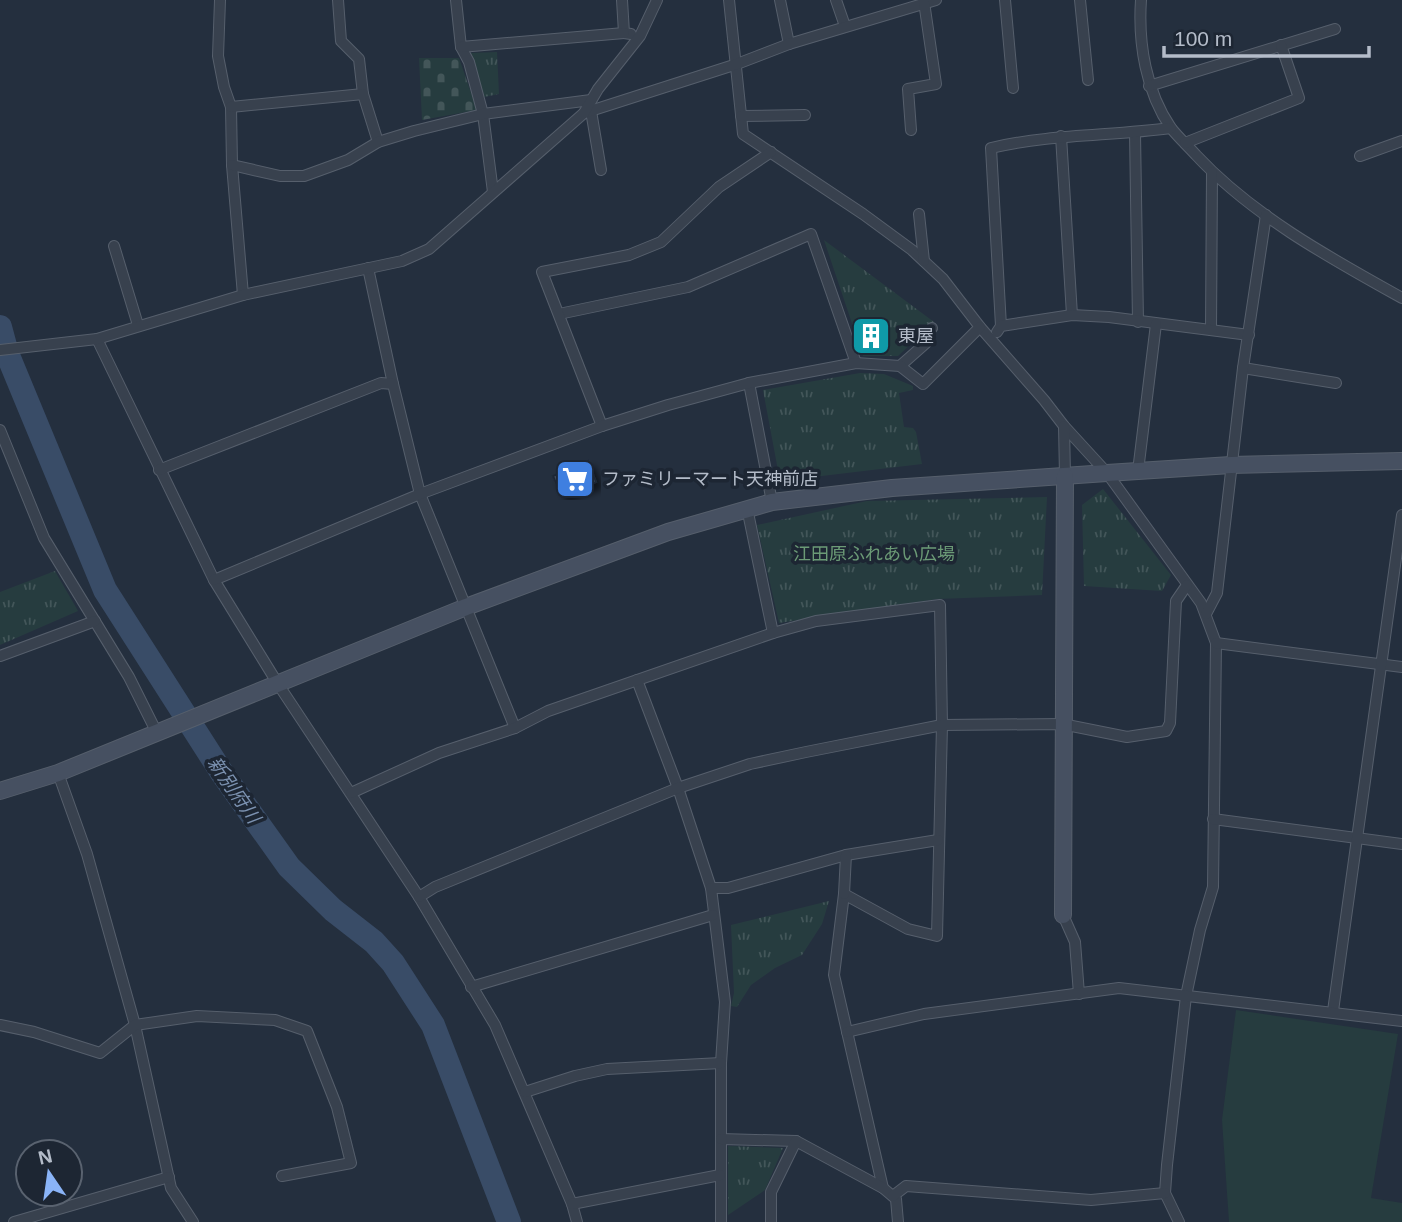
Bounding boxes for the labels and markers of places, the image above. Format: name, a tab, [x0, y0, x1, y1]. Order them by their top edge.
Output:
building icon: 東屋	[850, 315, 892, 357]
place label: 東屋	[898, 326, 934, 346]
supermarket icon: ファミリーマート天神前店	[554, 458, 596, 500]
place label: ファミリーマート天神前店	[602, 469, 818, 489]

